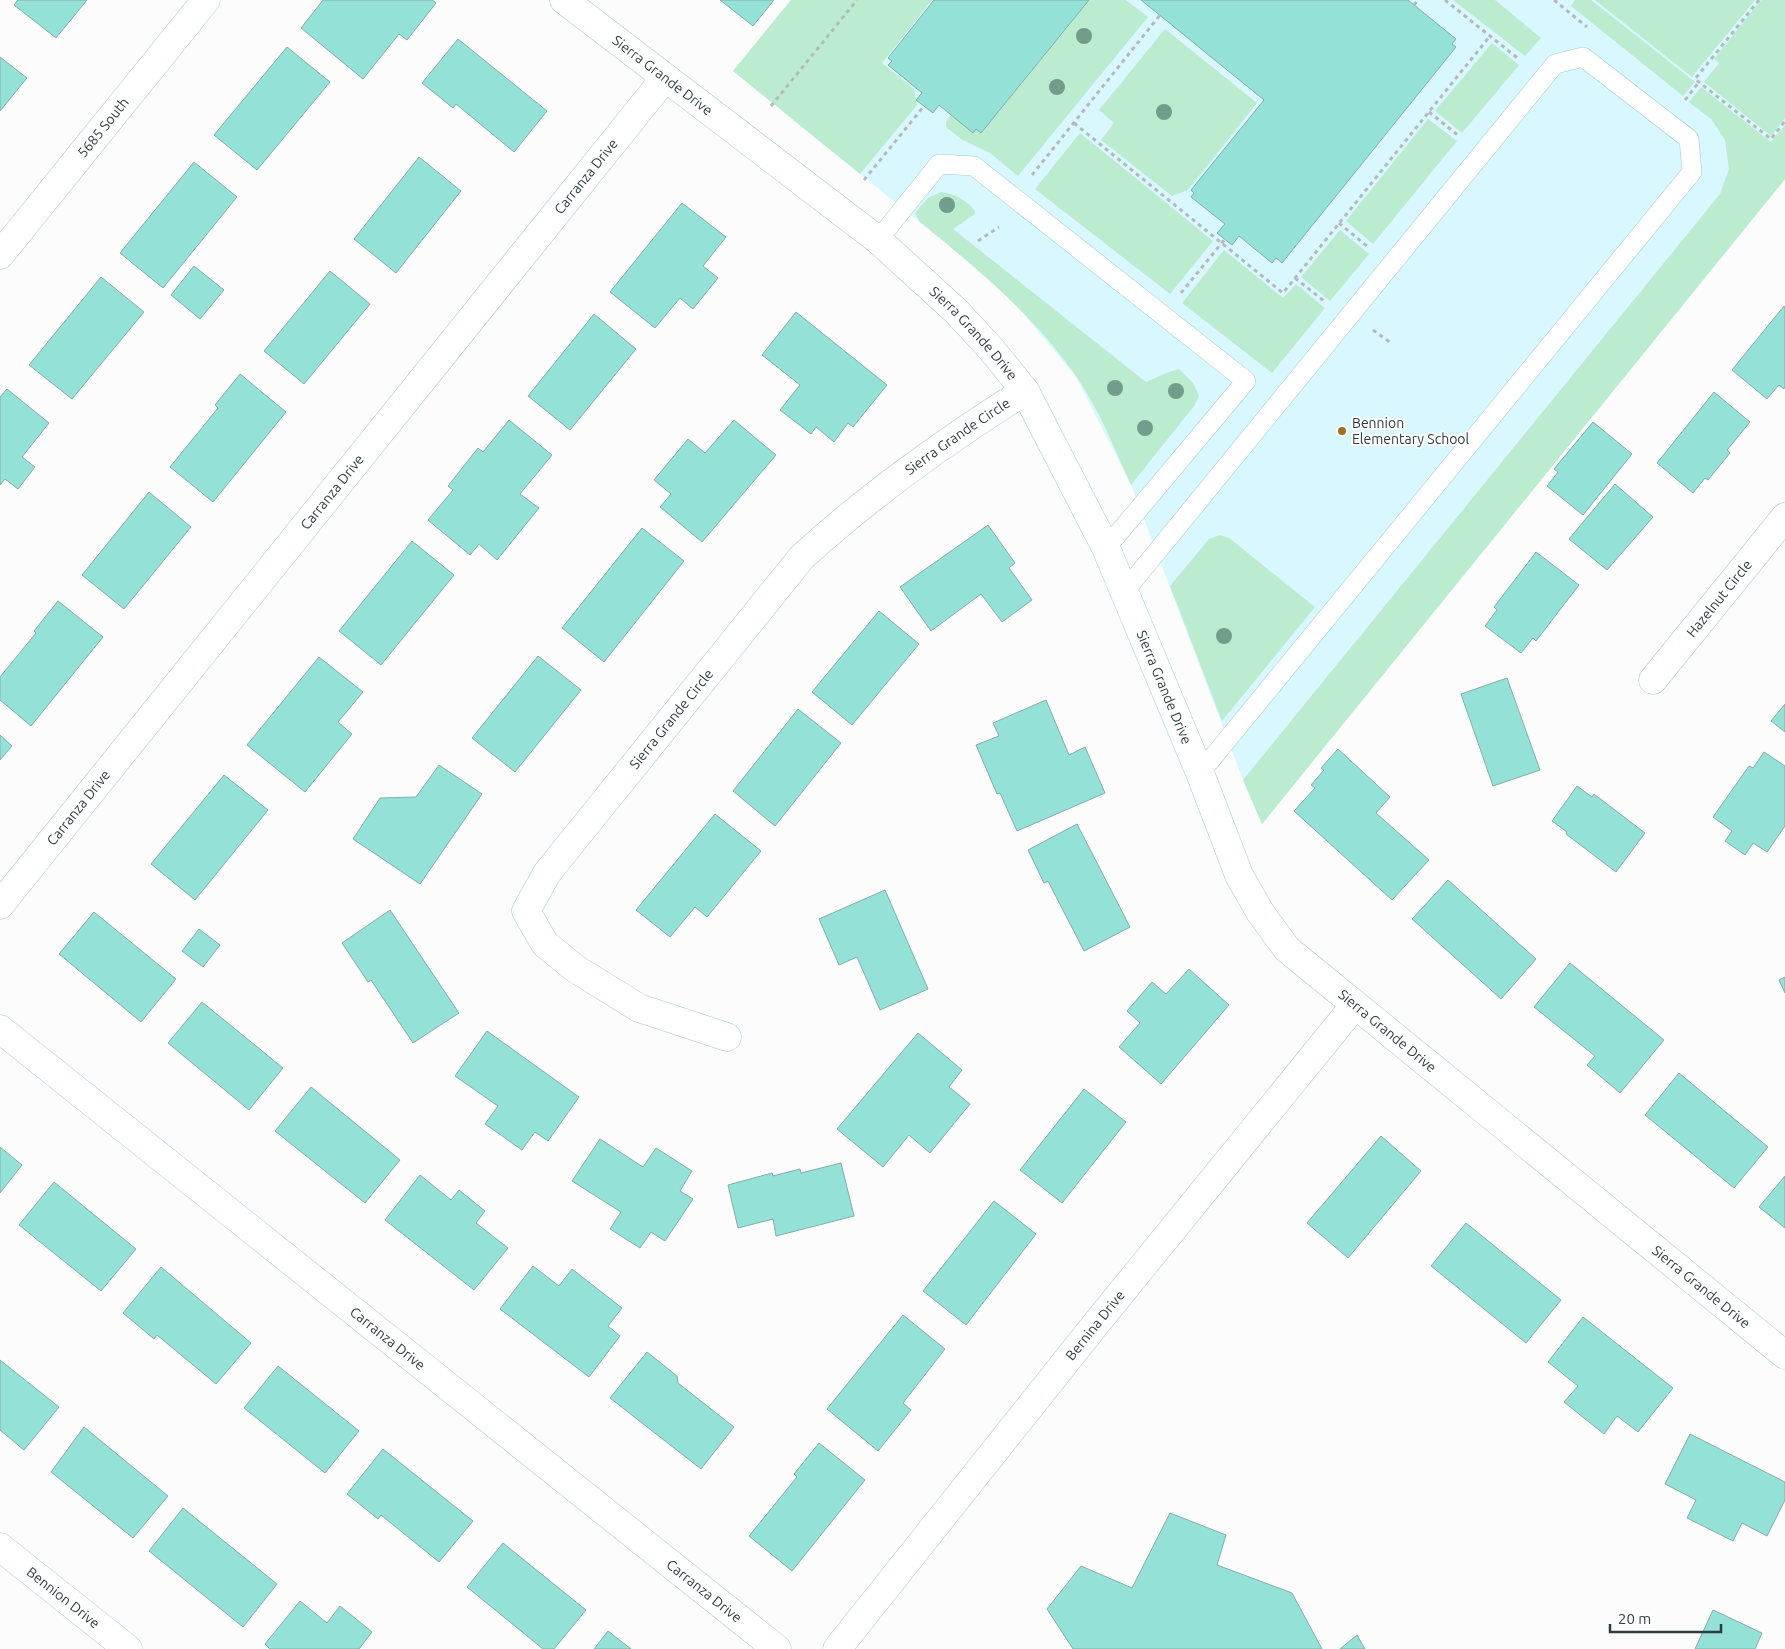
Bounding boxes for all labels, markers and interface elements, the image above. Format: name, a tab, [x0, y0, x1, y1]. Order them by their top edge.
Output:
street label: Sierra Grande Drive	[609, 32, 716, 119]
street label: 5685 South	[74, 94, 132, 160]
street label: Carranza Drive	[551, 136, 621, 217]
street label: Sierra Grande Drive	[927, 283, 1021, 383]
street label: Sierra Grande Circle	[902, 395, 1013, 478]
place label: Bennion Elementary School	[1352, 415, 1470, 447]
marker: Bennion Elementary School	[1336, 425, 1348, 437]
street label: Carranza Drive	[297, 451, 367, 533]
street label: Hazelnut Circle	[1683, 557, 1755, 640]
street label: Sierra Grande Drive	[1133, 628, 1195, 746]
street label: Sierra Grande Circle	[626, 666, 716, 772]
street label: Carranza Drive	[43, 767, 113, 848]
street label: Sierra Grande Drive	[1335, 986, 1440, 1075]
street label: Sierra Grande Drive	[1649, 1242, 1753, 1331]
street label: Bernina Drive	[1062, 1287, 1128, 1363]
street label: Carranza Drive	[347, 1304, 428, 1373]
street label: Carranza Drive	[663, 1556, 745, 1626]
street label: Bennion Drive	[24, 1564, 103, 1631]
scale bar	[1610, 1602, 1721, 1634]
text: 20 m	[1618, 1610, 1651, 1627]

